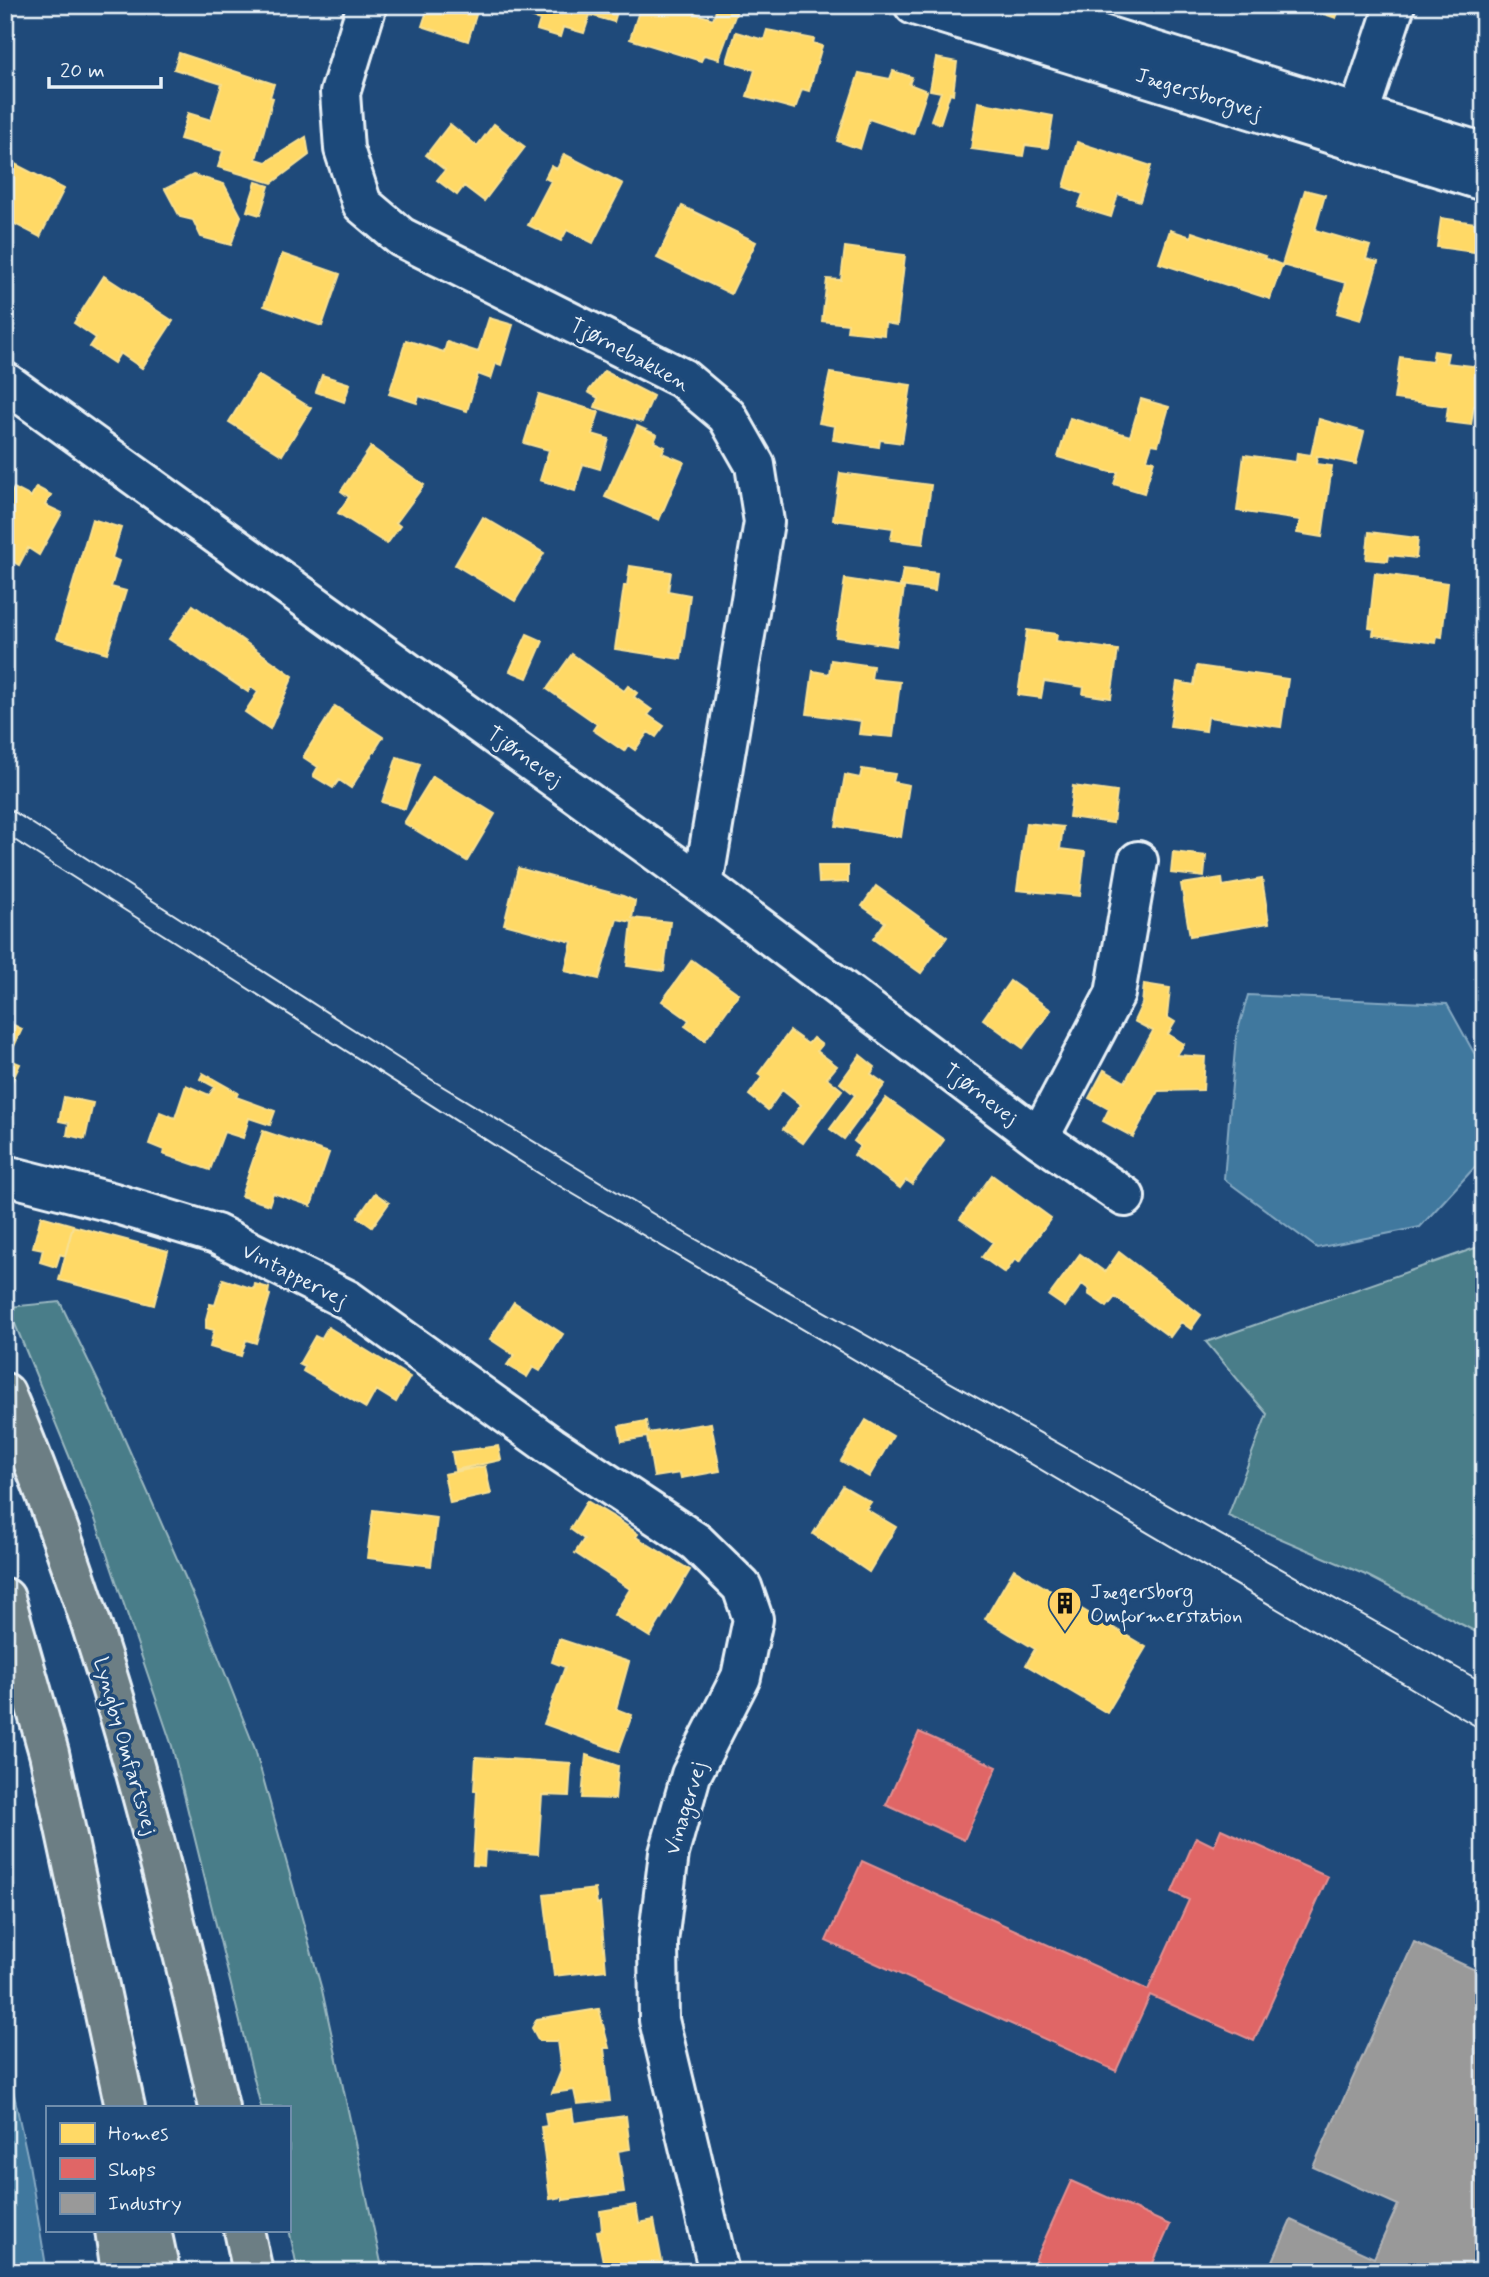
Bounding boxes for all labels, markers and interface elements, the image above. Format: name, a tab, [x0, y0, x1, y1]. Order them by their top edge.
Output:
scale bar	[49, 46, 161, 90]
text: 20 m	[60, 57, 105, 85]
street label: Jægersborgvej	[1132, 61, 1265, 127]
street label: Tjørnebakken	[565, 311, 695, 399]
street label: Tjørnevej	[481, 720, 568, 794]
street label: Tjørnevej	[937, 1057, 1024, 1132]
street label: Vintappervej	[237, 1237, 352, 1314]
place label: Jægersborg Omformerstation	[1090, 1578, 1243, 1632]
building icon: Jægersborg Omformerstation	[1046, 1584, 1084, 1633]
street label: Lyngby Omfartsvej	[86, 1654, 164, 1838]
street label: Vinagervej	[659, 1758, 714, 1859]
legend	[46, 2106, 290, 2232]
text: Homes	[108, 2120, 168, 2148]
text: Shops	[108, 2156, 156, 2184]
text: Industry	[108, 2190, 182, 2218]

